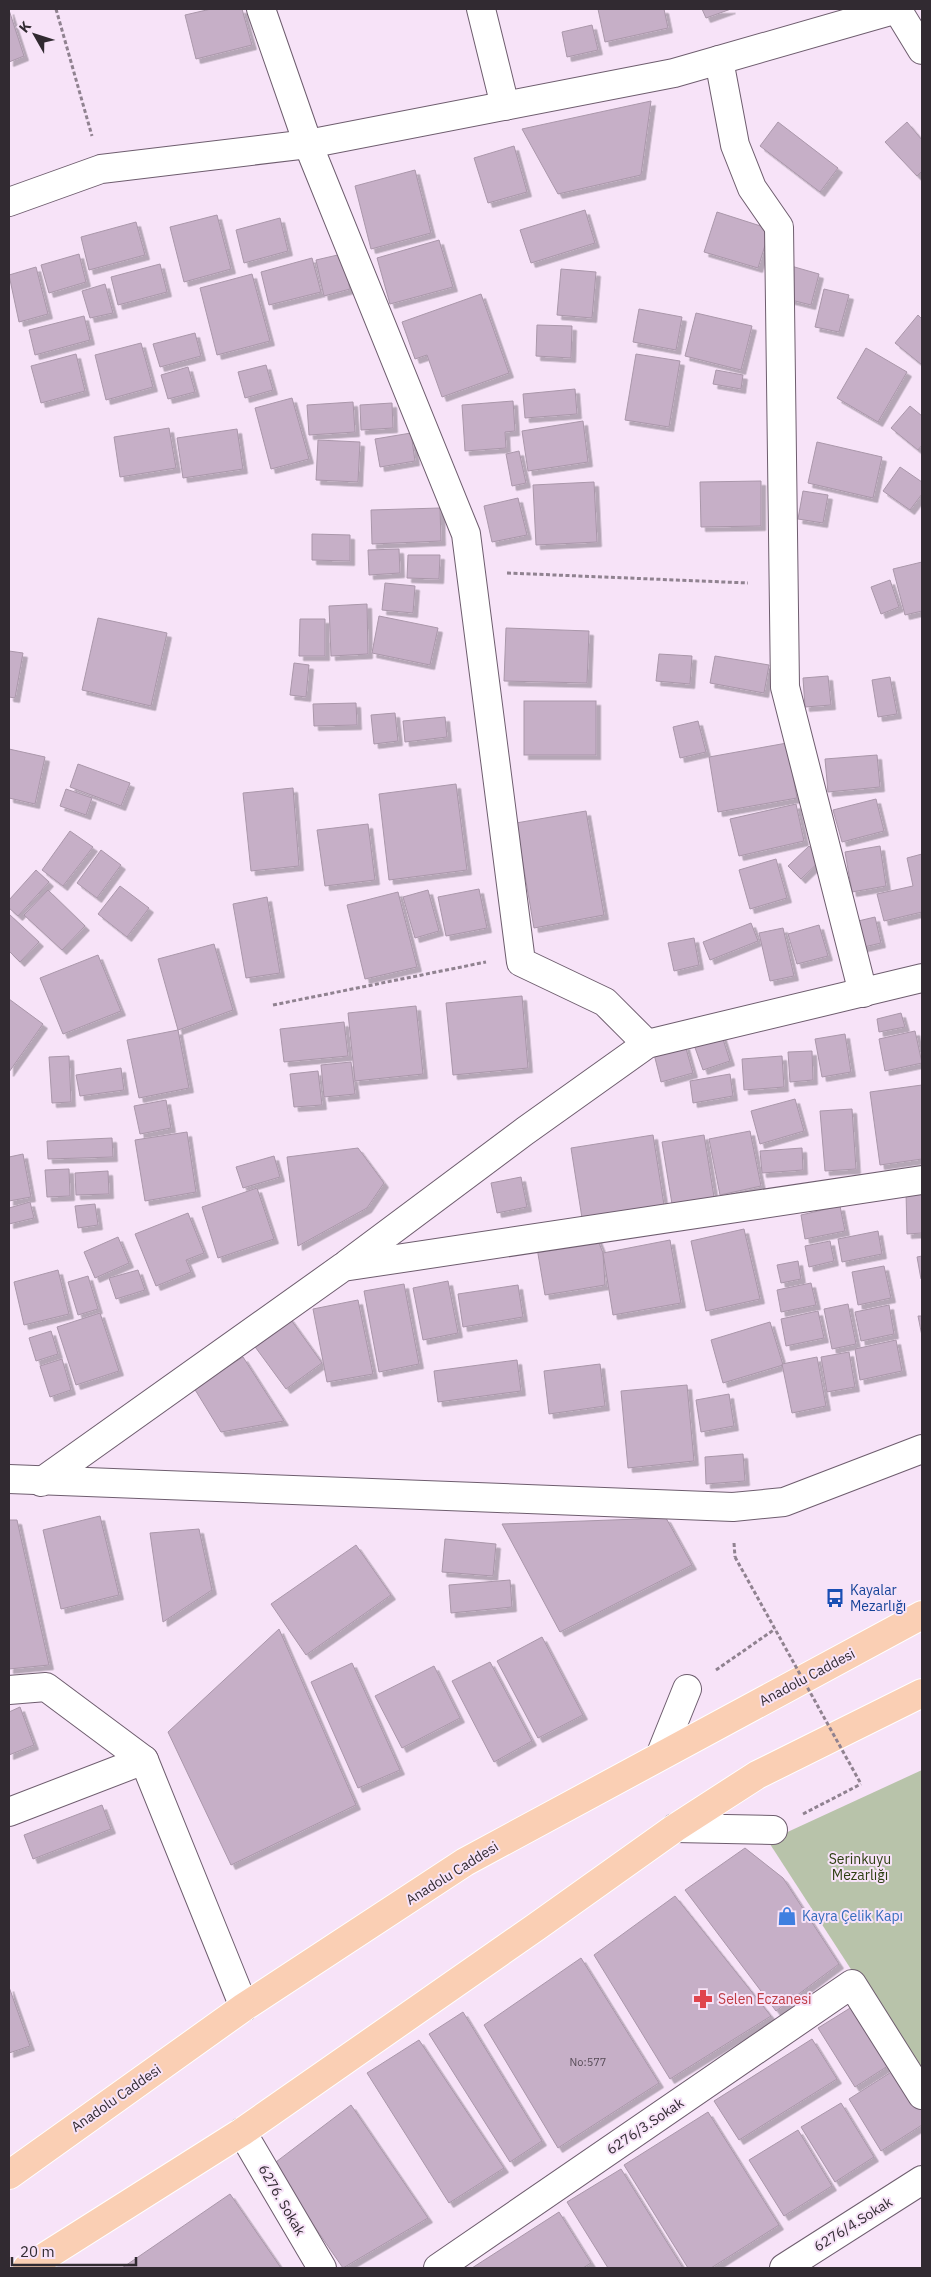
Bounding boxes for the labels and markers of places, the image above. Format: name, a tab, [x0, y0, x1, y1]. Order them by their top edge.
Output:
place label: Kayalar Mezarlığı	[850, 1581, 906, 1615]
bus stop icon: Kayalar Mezarlığı	[824, 1587, 846, 1609]
shop icon: Kayra Çelik Kapı	[776, 1905, 798, 1927]
place label: Kayra Çelik Kapı	[802, 1907, 903, 1925]
pharmacy icon: Selen Eczanesi	[692, 1988, 714, 2010]
place label: Selen Eczanesi	[718, 1990, 812, 2008]

